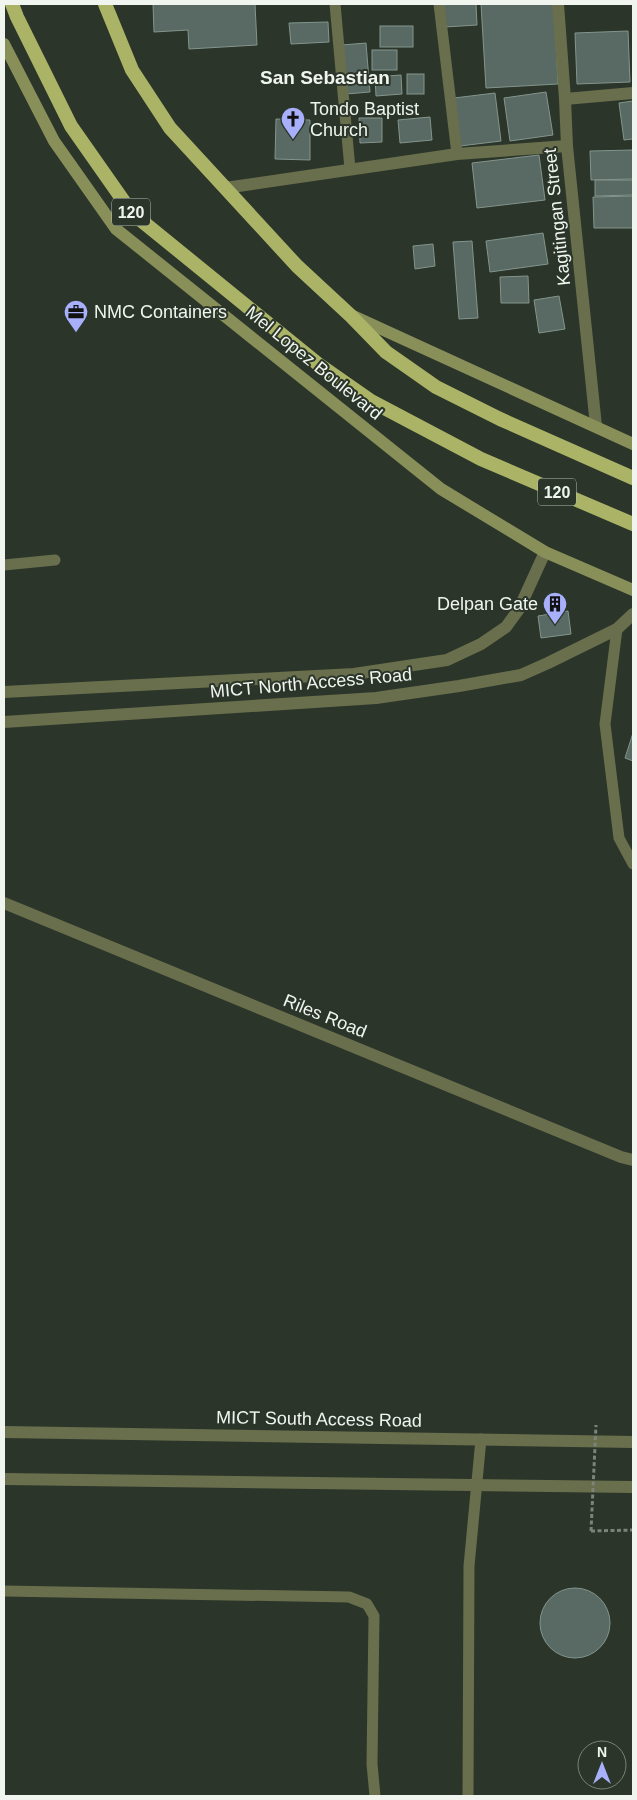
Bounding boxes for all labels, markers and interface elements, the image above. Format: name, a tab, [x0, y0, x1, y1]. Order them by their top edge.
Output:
district label: San Sebastian	[260, 67, 390, 88]
place label: Tondo Baptist Church	[310, 99, 419, 140]
church icon: Tondo Baptist Church	[280, 106, 306, 140]
street label: Kagitingan Street	[540, 147, 574, 287]
road number: 120	[112, 198, 150, 226]
office icon: NMC Containers	[63, 299, 89, 333]
place label: NMC Containers	[94, 302, 227, 322]
street label: Mel Lopez Boulevard	[242, 302, 386, 424]
road number: 120	[538, 478, 576, 506]
building icon: Delpan Gate	[542, 591, 568, 625]
place label: Delpan Gate	[437, 594, 538, 614]
street label: MICT North Access Road	[209, 664, 413, 702]
street label: Riles Road	[280, 990, 370, 1042]
street label: MICT South Access Road	[216, 1407, 422, 1431]
north arrow	[577, 1740, 627, 1790]
text: N	[597, 1744, 607, 1760]

